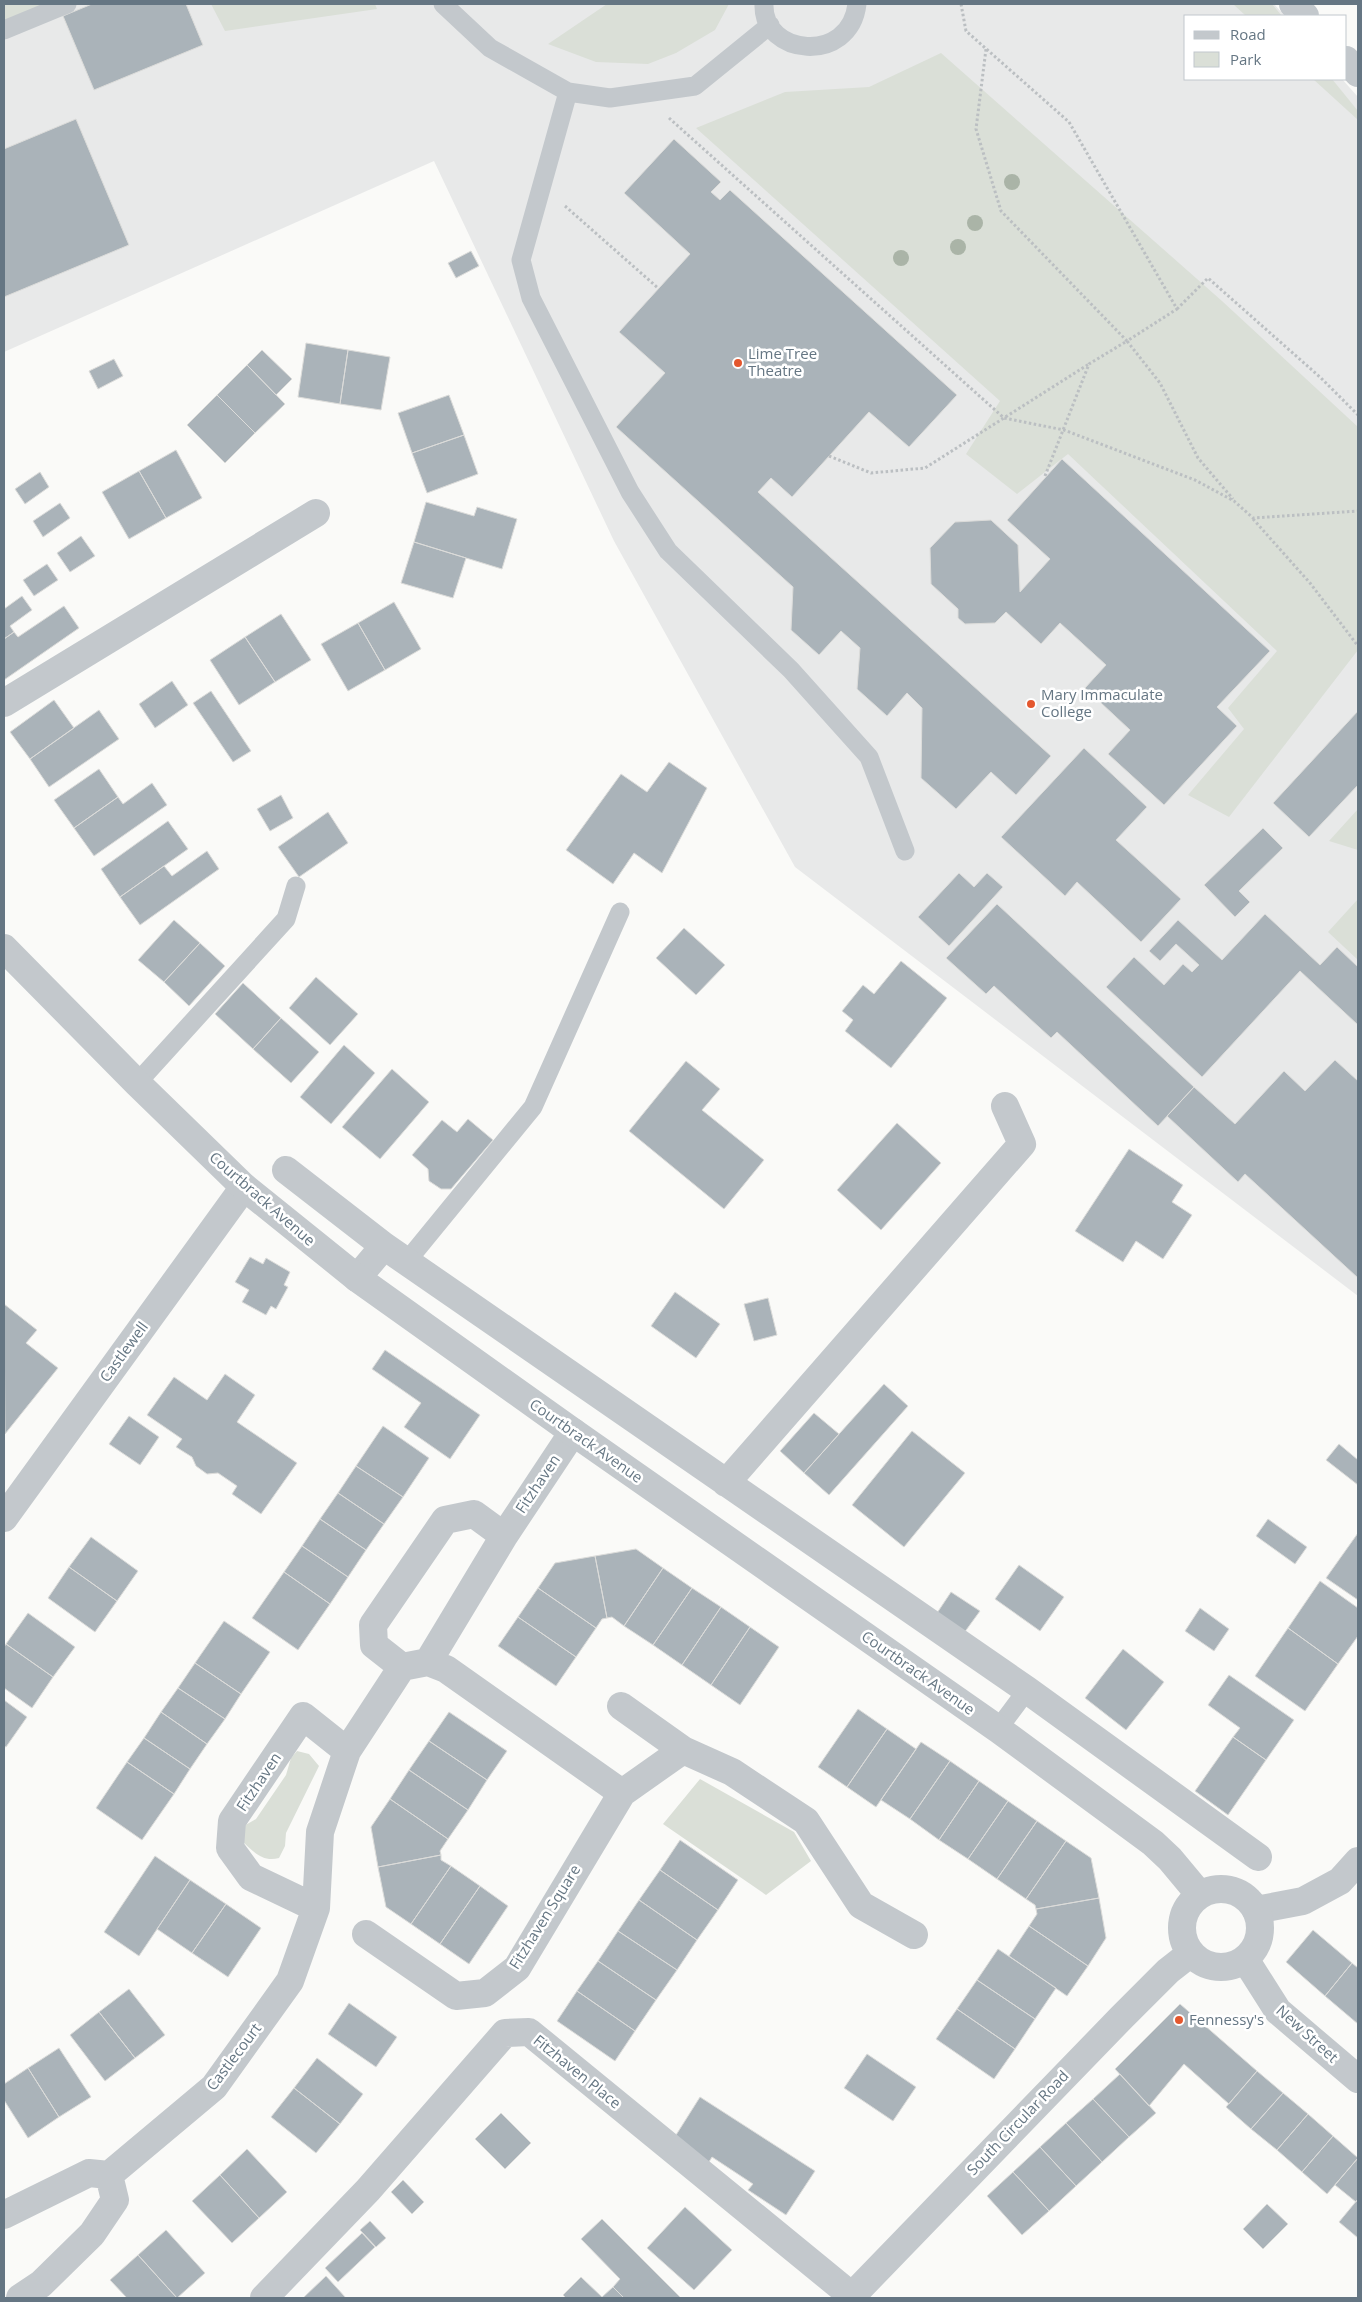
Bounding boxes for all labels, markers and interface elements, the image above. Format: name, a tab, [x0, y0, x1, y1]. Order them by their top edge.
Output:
legend	[1184, 15, 1347, 80]
text: Road	[1230, 24, 1266, 44]
text: Park	[1230, 49, 1261, 69]
place label: Lime Tree Theatre	[748, 343, 817, 380]
marker: Lime Tree Theatre	[732, 357, 744, 369]
place label: Mary Immaculate College	[1041, 684, 1163, 721]
marker: Mary Immaculate College	[1025, 698, 1037, 710]
street label: Courtbrack Avenue	[206, 1147, 320, 1250]
street label: Castlewell	[94, 1317, 152, 1386]
street label: Courtbrack Avenue	[526, 1394, 647, 1487]
street label: Fitzhaven	[510, 1450, 564, 1517]
street label: Courtbrack Avenue	[858, 1626, 979, 1719]
street label: Fitzhaven	[231, 1748, 285, 1815]
street label: Fitzhaven Square	[504, 1860, 584, 1973]
street label: New Street	[1272, 2000, 1343, 2066]
place label: Fennessy's	[1189, 2009, 1264, 2029]
marker: Fennessy's	[1173, 2014, 1185, 2026]
street label: Castlecourt	[201, 2019, 265, 2094]
street label: Fitzhaven Place	[530, 2030, 626, 2113]
street label: South Circular Road	[962, 2066, 1073, 2179]

